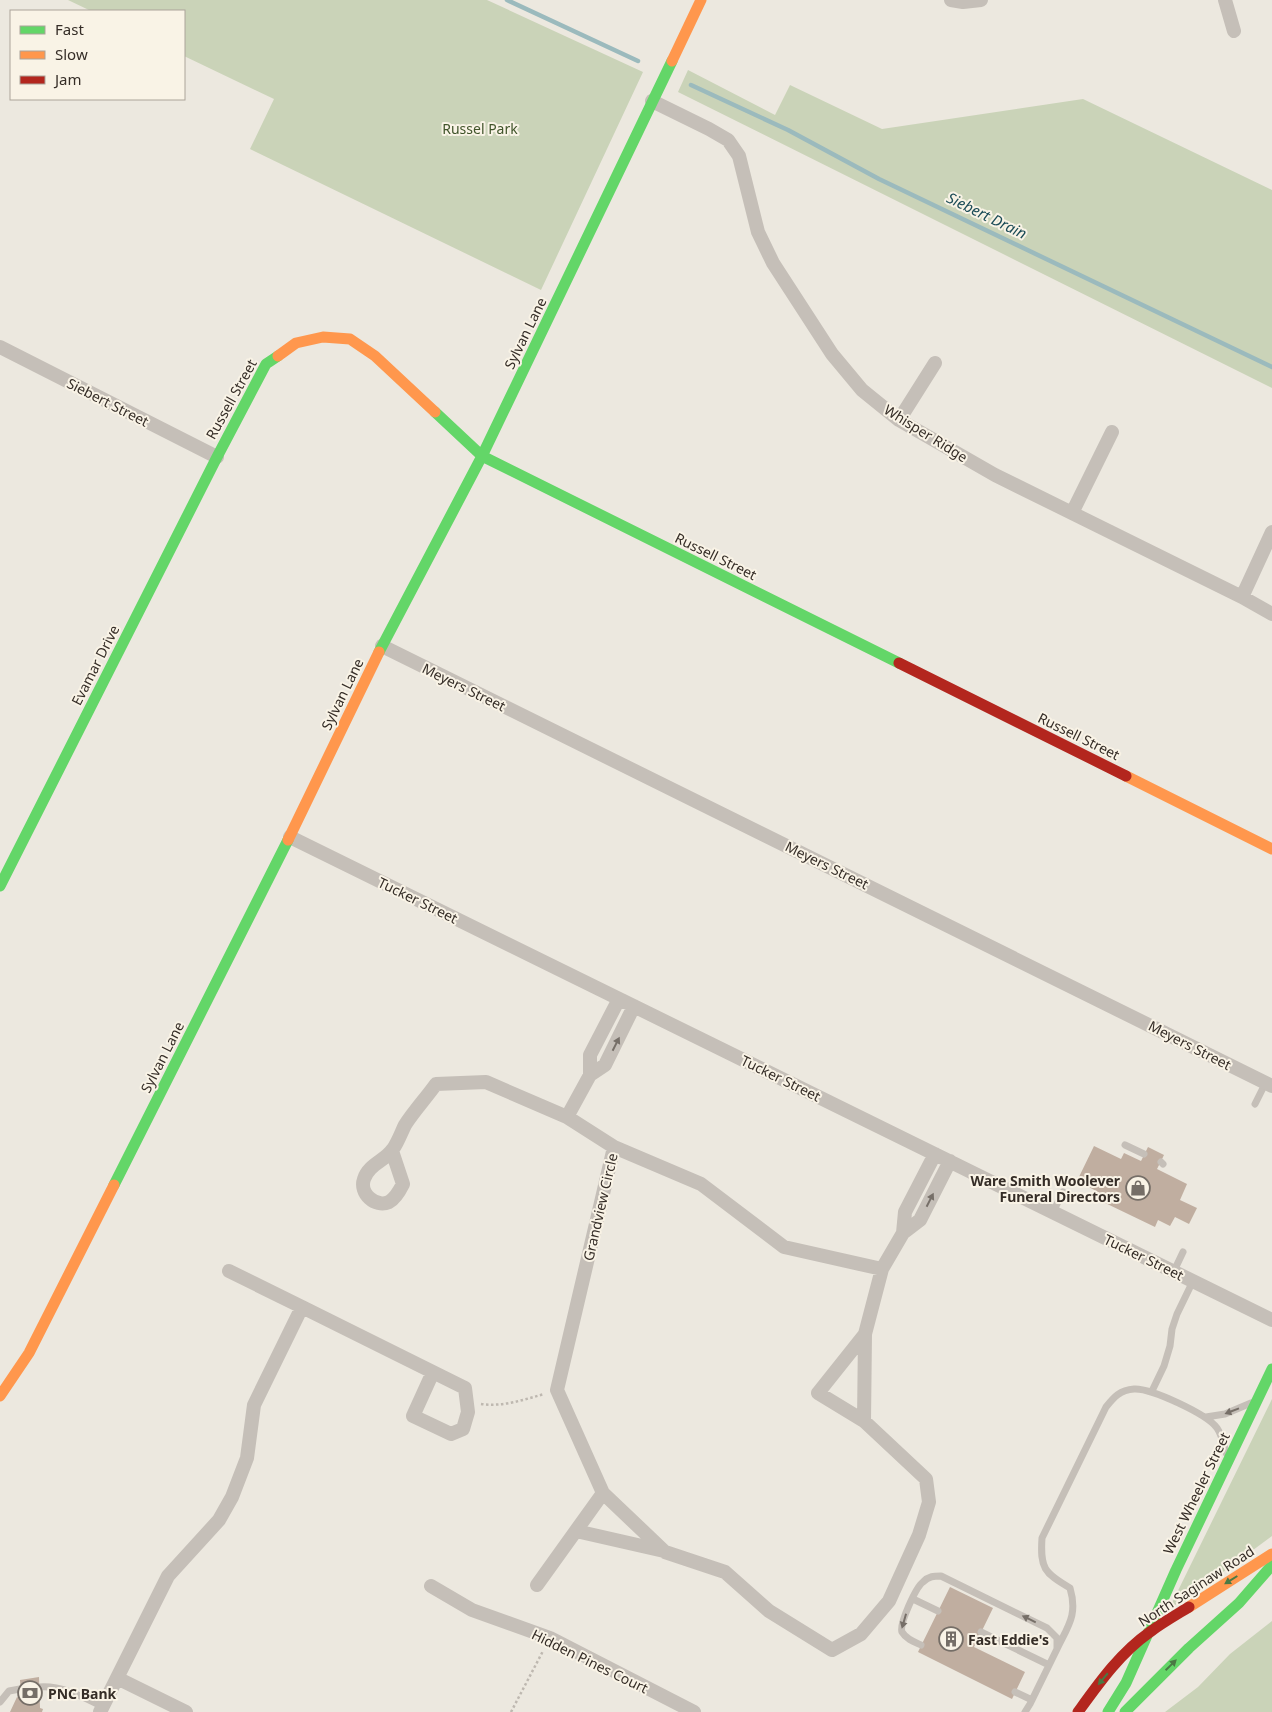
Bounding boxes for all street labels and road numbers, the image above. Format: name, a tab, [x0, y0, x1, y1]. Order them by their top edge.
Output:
street label: Sylvan Lane	[499, 294, 551, 372]
street label: Russell Street	[201, 356, 261, 442]
street label: Siebert Street	[64, 373, 152, 431]
street label: Whisper Ridge	[881, 400, 972, 466]
street label: Russell Street	[672, 528, 760, 584]
street label: Evamar Drive	[67, 622, 123, 708]
street label: Sylvan Lane	[316, 655, 368, 733]
street label: Meyers Street	[419, 659, 509, 715]
street label: Russell Street	[1035, 708, 1123, 764]
street label: Meyers Street	[782, 837, 872, 893]
street label: Tucker Street	[375, 873, 461, 927]
street label: Meyers Street	[1145, 1016, 1235, 1074]
street label: Sylvan Lane	[136, 1018, 188, 1096]
street label: Tucker Street	[738, 1051, 824, 1105]
street label: Grandview Circle	[578, 1151, 622, 1263]
street label: Tucker Street	[1101, 1230, 1187, 1284]
street label: West Wheeler Street	[1158, 1429, 1234, 1557]
street label: North Saginaw Road	[1134, 1541, 1258, 1631]
street label: Hidden Pines Court	[529, 1625, 651, 1697]

